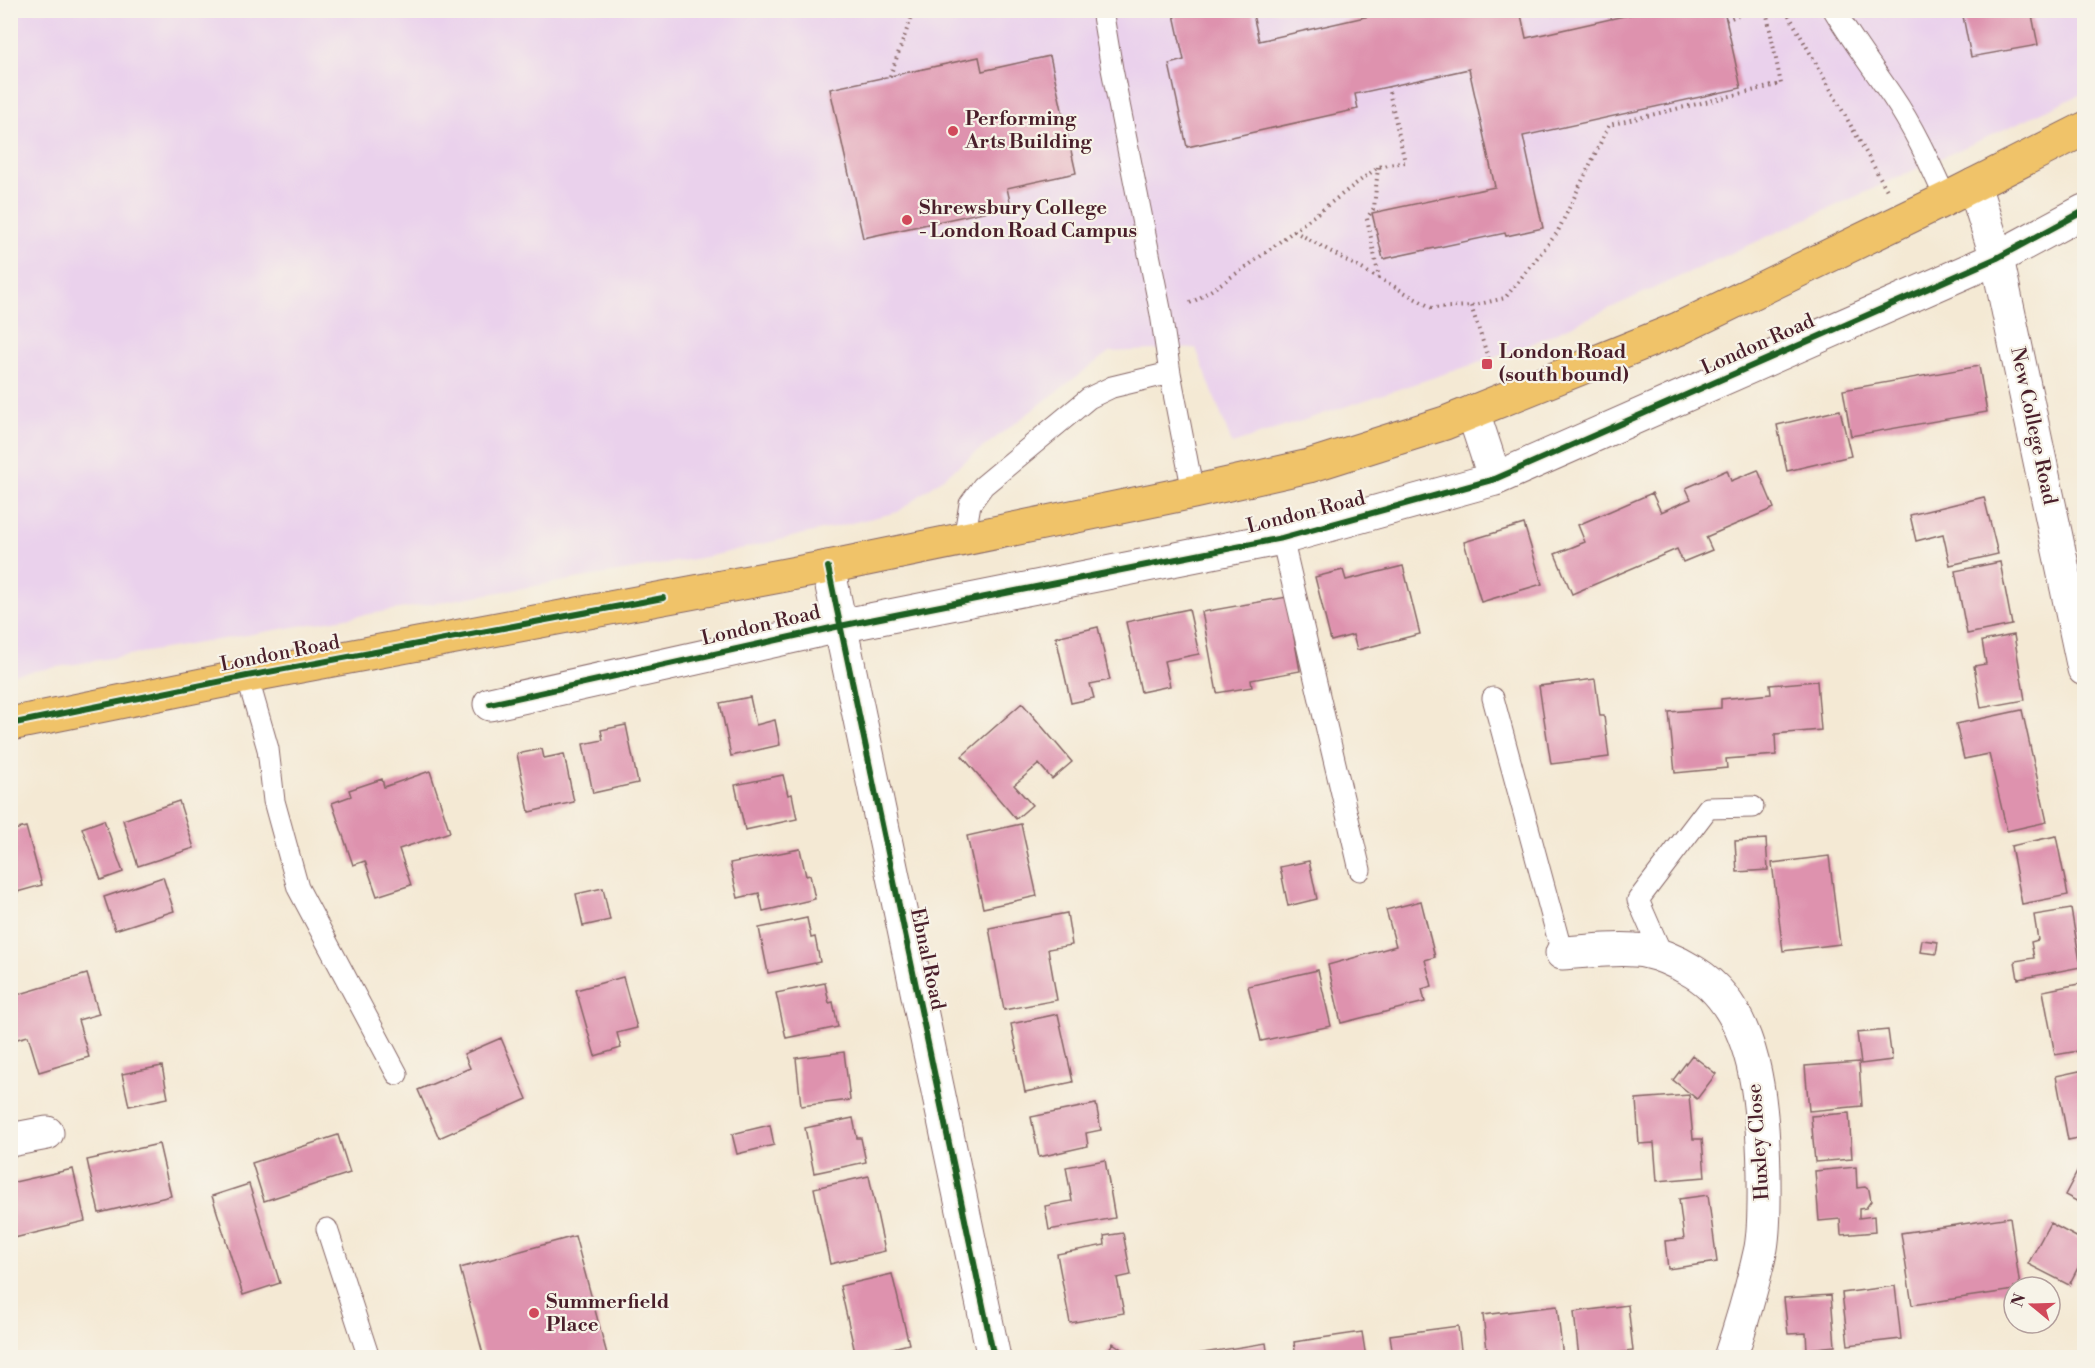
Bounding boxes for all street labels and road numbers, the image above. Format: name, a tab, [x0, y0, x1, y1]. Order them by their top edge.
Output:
street label: London Road	[1697, 309, 1819, 381]
street label: New College Road	[2004, 345, 2062, 508]
street label: London Road	[1244, 486, 1369, 540]
street label: London Road	[699, 600, 824, 652]
street label: London Road	[218, 630, 343, 678]
street label: Ebnal Road	[904, 906, 950, 1013]
street label: Huxley Close	[1742, 1083, 1776, 1201]

